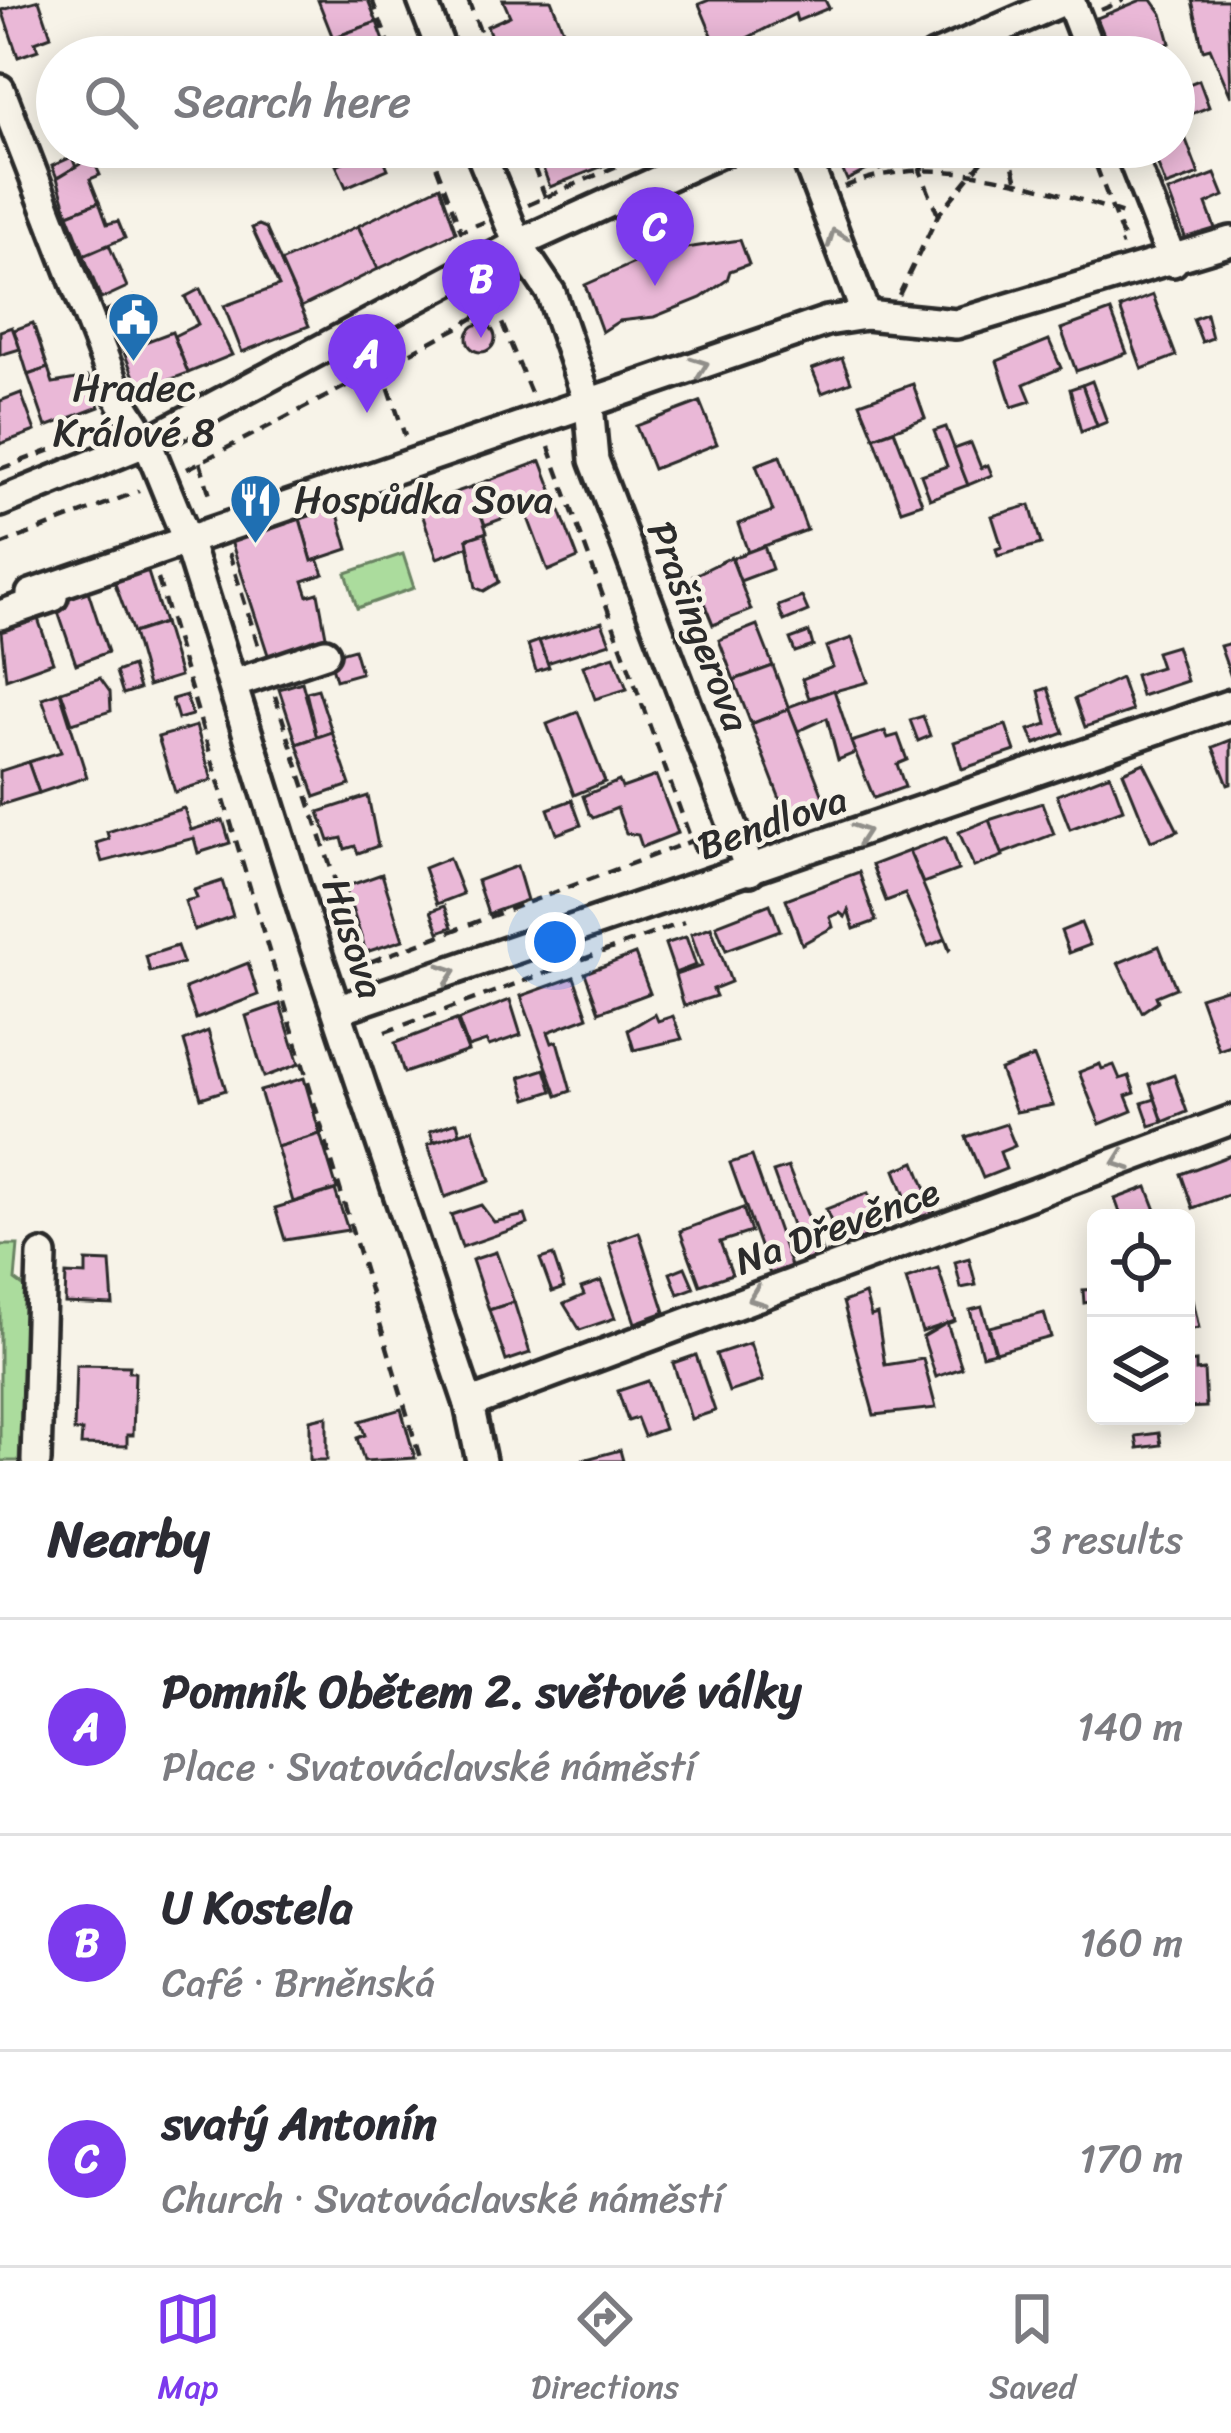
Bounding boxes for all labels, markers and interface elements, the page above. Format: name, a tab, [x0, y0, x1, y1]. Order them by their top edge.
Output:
search box	[36, 36, 1195, 168]
text: Search here	[174, 62, 411, 142]
icon: search	[78, 69, 144, 135]
pin: C	[616, 187, 694, 286]
one-way arrow	[825, 227, 850, 248]
pin: B	[442, 239, 520, 338]
public building icon: Hradec Králové 8	[106, 289, 162, 363]
pin: A	[328, 314, 406, 413]
place label: Hradec Králové 8	[53, 353, 215, 467]
one-way arrow	[688, 356, 709, 380]
place label: Hospůdka Sova	[294, 465, 553, 534]
restaurant icon: Hospůdka Sova	[227, 471, 283, 545]
street label: Prašingerova	[627, 510, 771, 742]
street label: Bendlova	[688, 764, 857, 880]
one-way arrow	[849, 823, 870, 847]
street label: Husova	[302, 868, 406, 1008]
your location	[525, 912, 585, 972]
one-way arrow	[437, 963, 458, 988]
one-way arrow	[1112, 1147, 1133, 1172]
street label: Na Dřevěnce	[725, 1157, 949, 1295]
map controls	[1087, 1209, 1195, 1425]
button: locate	[1087, 1209, 1195, 1317]
one-way arrow	[747, 1283, 768, 1308]
button: layers	[1087, 1317, 1195, 1425]
text: Nearby	[48, 1494, 209, 1584]
text: 3 results	[1030, 1505, 1183, 1574]
text: Pomník Obětem 2. světové války	[162, 1652, 801, 1732]
text: A	[74, 1692, 100, 1761]
text: 140 m	[1077, 1692, 1183, 1761]
text: Place · Svatováclavské náměstí	[162, 1732, 696, 1801]
text: U Kostela	[162, 1868, 353, 1948]
text: B	[75, 1908, 99, 1977]
text: 160 m	[1079, 1908, 1183, 1977]
text: Café · Brněnská	[162, 1948, 435, 2017]
text: svatý Antonín	[162, 2084, 437, 2164]
text: C	[75, 2124, 99, 2193]
text: 170 m	[1079, 2124, 1183, 2193]
text: Church · Svatováclavské náměstí	[162, 2164, 723, 2233]
tab: Map	[155, 2286, 221, 2416]
tab: Directions	[531, 2286, 679, 2416]
tab: Saved	[989, 2286, 1076, 2416]

